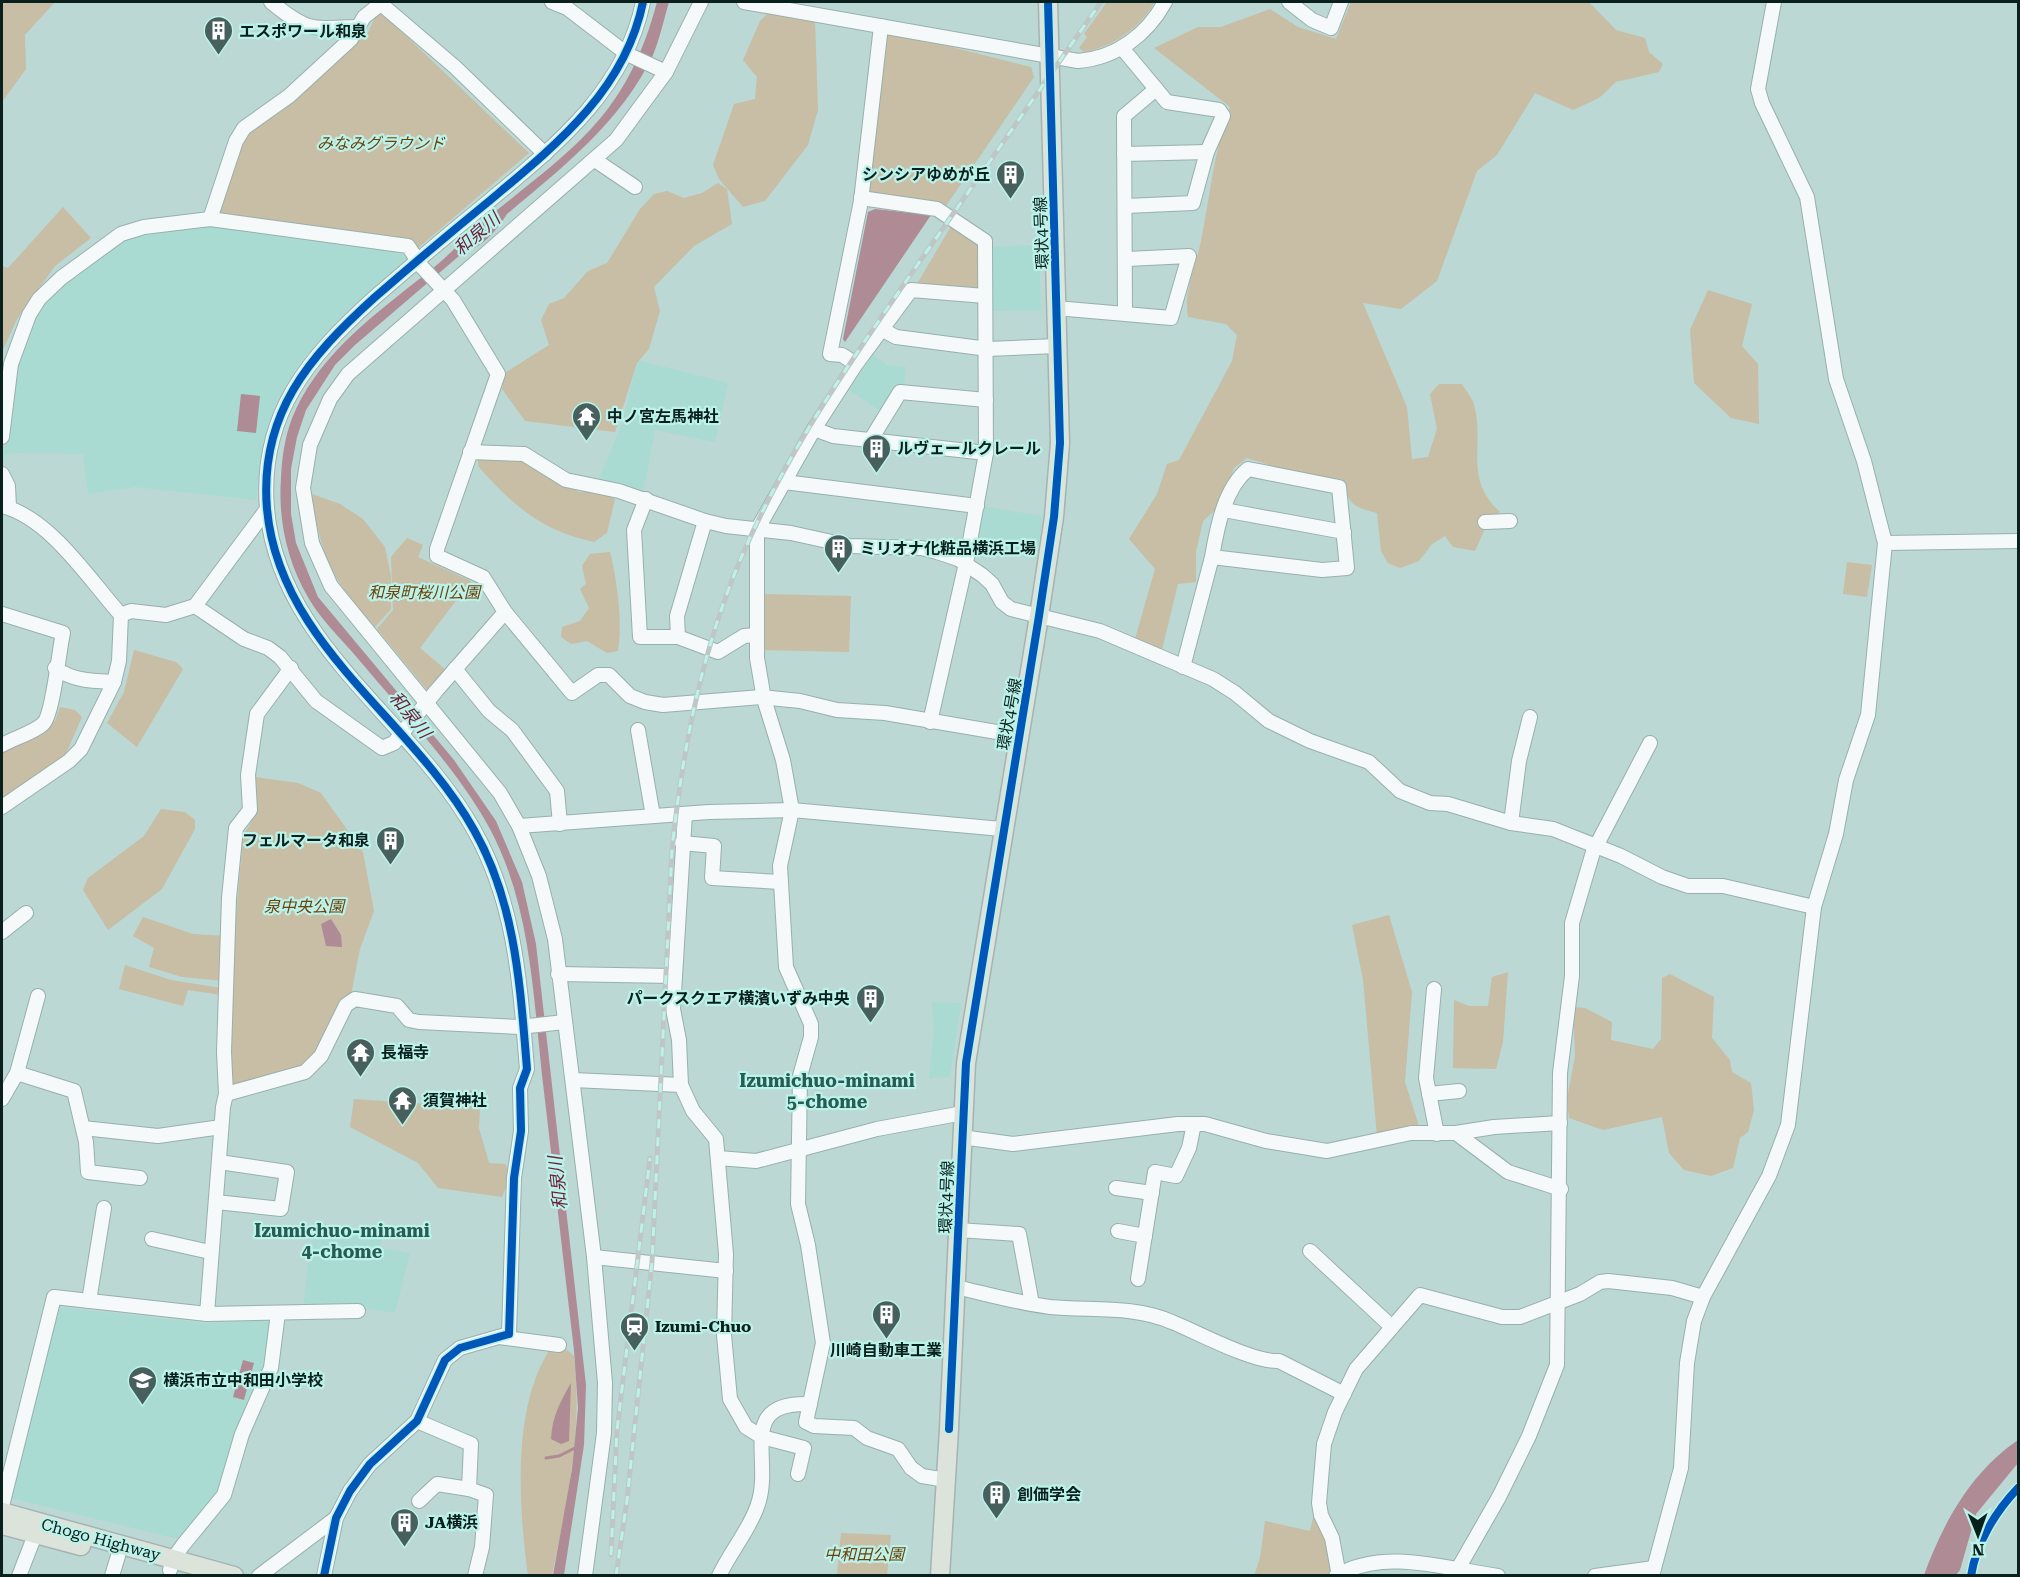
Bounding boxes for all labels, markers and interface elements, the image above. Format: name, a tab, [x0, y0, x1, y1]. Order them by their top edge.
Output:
building icon: エスポワール和泉	[202, 15, 234, 57]
place label: エスポワール和泉	[239, 22, 367, 41]
park label: みなみグラウンド	[317, 134, 446, 153]
building icon: シンシアゆめが丘	[995, 158, 1027, 200]
place label: シンシアゆめが丘	[862, 165, 990, 184]
street label: 環状4号線	[1031, 196, 1052, 270]
water label: 和泉川	[449, 207, 505, 259]
temple icon: 中ノ宮左馬神社	[570, 400, 602, 442]
place label: 中ノ宮左馬神社	[607, 407, 719, 426]
building icon: ルヴェールクレール	[860, 432, 892, 474]
place label: ルヴェールクレール	[897, 439, 1041, 458]
building icon: ミリオナ化粧品横浜工場	[823, 532, 855, 574]
place label: ミリオナ化粧品横浜工場	[860, 539, 1036, 558]
park label: 和泉町桜川公園	[368, 583, 482, 602]
street label: 環状4号線	[994, 677, 1025, 752]
water label: 和泉川	[385, 687, 437, 744]
building icon: フェルマータ和泉	[375, 824, 407, 866]
place label: フェルマータ和泉	[242, 831, 370, 850]
park label: 泉中央公園	[264, 897, 346, 916]
building icon: パークスクエア横濱いずみ中央	[855, 982, 887, 1024]
place label: パークスクエア横濱いずみ中央	[626, 989, 850, 1008]
temple icon: 長福寺	[344, 1036, 376, 1078]
place label: 長福寺	[381, 1043, 429, 1062]
district label: Izumichuo-minami 5-chome	[739, 1070, 915, 1112]
temple icon: 須賀神社	[386, 1084, 418, 1126]
place label: 須賀神社	[423, 1091, 487, 1110]
water label: 和泉川	[544, 1153, 571, 1211]
street label: 環状4号線	[936, 1160, 957, 1234]
district label: Izumichuo-minami 4-chome	[254, 1220, 430, 1262]
building icon: 川崎自動車工業	[870, 1298, 902, 1340]
station icon: Izumi-Chuo	[618, 1310, 650, 1352]
place label: Izumi-Chuo	[655, 1317, 751, 1336]
place label: 川崎自動車工業	[830, 1341, 942, 1360]
school or university icon: 横浜市立中和田小学校	[126, 1364, 158, 1406]
place label: 横浜市立中和田小学校	[163, 1371, 323, 1390]
building icon: 創価学会	[980, 1478, 1012, 1520]
place label: 創価学会	[1017, 1485, 1081, 1504]
north arrow	[1948, 1505, 2008, 1565]
building icon: JA横浜	[388, 1506, 420, 1548]
place label: JA横浜	[425, 1513, 478, 1532]
street label: Chogo Highway	[39, 1514, 163, 1565]
text: N	[1972, 1540, 1985, 1559]
park label: 中和田公園	[824, 1545, 906, 1564]

